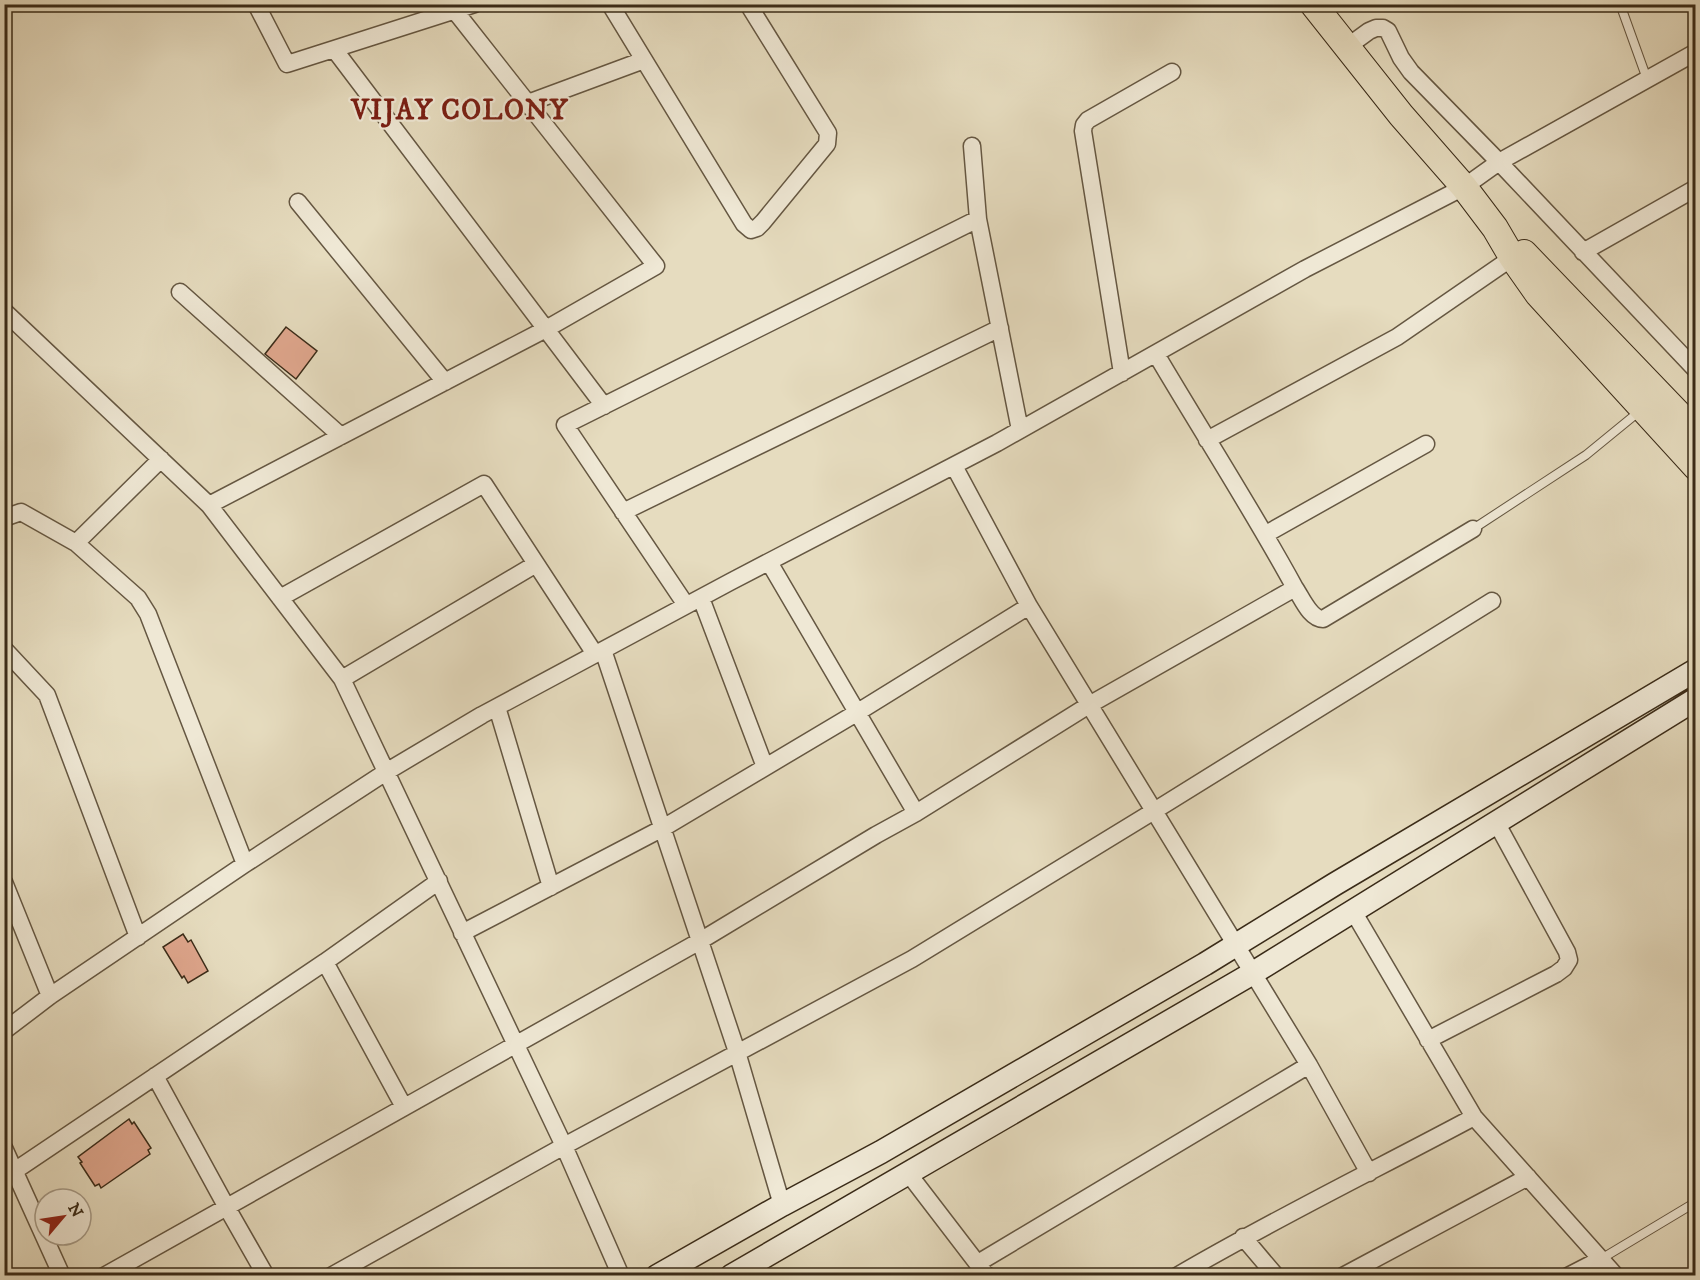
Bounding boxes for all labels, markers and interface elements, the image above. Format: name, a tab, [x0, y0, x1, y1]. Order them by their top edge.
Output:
district label: VIJAY COLONY	[350, 93, 569, 128]
north arrow	[33, 1187, 93, 1247]
text: N	[63, 1200, 87, 1221]

